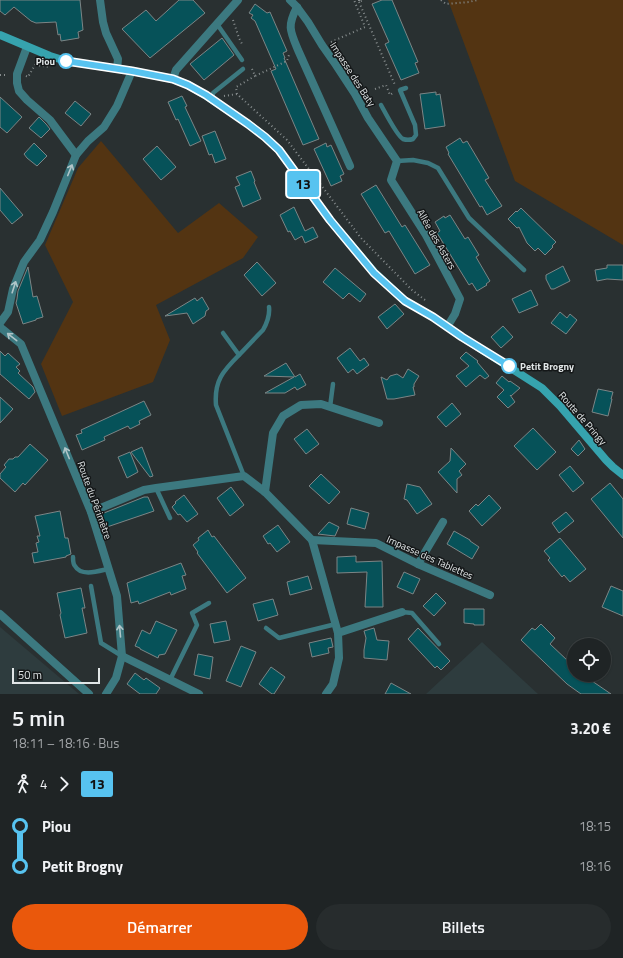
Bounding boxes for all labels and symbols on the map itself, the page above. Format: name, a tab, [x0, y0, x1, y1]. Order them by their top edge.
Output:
street label: Impasse des Baty	[326, 39, 379, 110]
marker: Piou	[58, 53, 74, 69]
place label: Piou	[36, 54, 55, 69]
one-way arrow	[66, 165, 74, 177]
line badge: 13	[285, 171, 321, 197]
street label: Allée des Asters	[413, 206, 460, 272]
one-way arrow	[11, 281, 18, 294]
one-way arrow	[7, 333, 18, 341]
marker: Petit Brogny	[501, 358, 517, 374]
place label: Petit Brogny	[520, 359, 574, 374]
street label: Route de Pringy	[555, 388, 610, 449]
one-way arrow	[62, 448, 70, 460]
street label: Route du Périmètre	[73, 459, 116, 541]
street label: Impasse des Tablettes	[384, 532, 476, 583]
one-way arrow	[116, 625, 123, 638]
scale bar	[12, 666, 100, 685]

